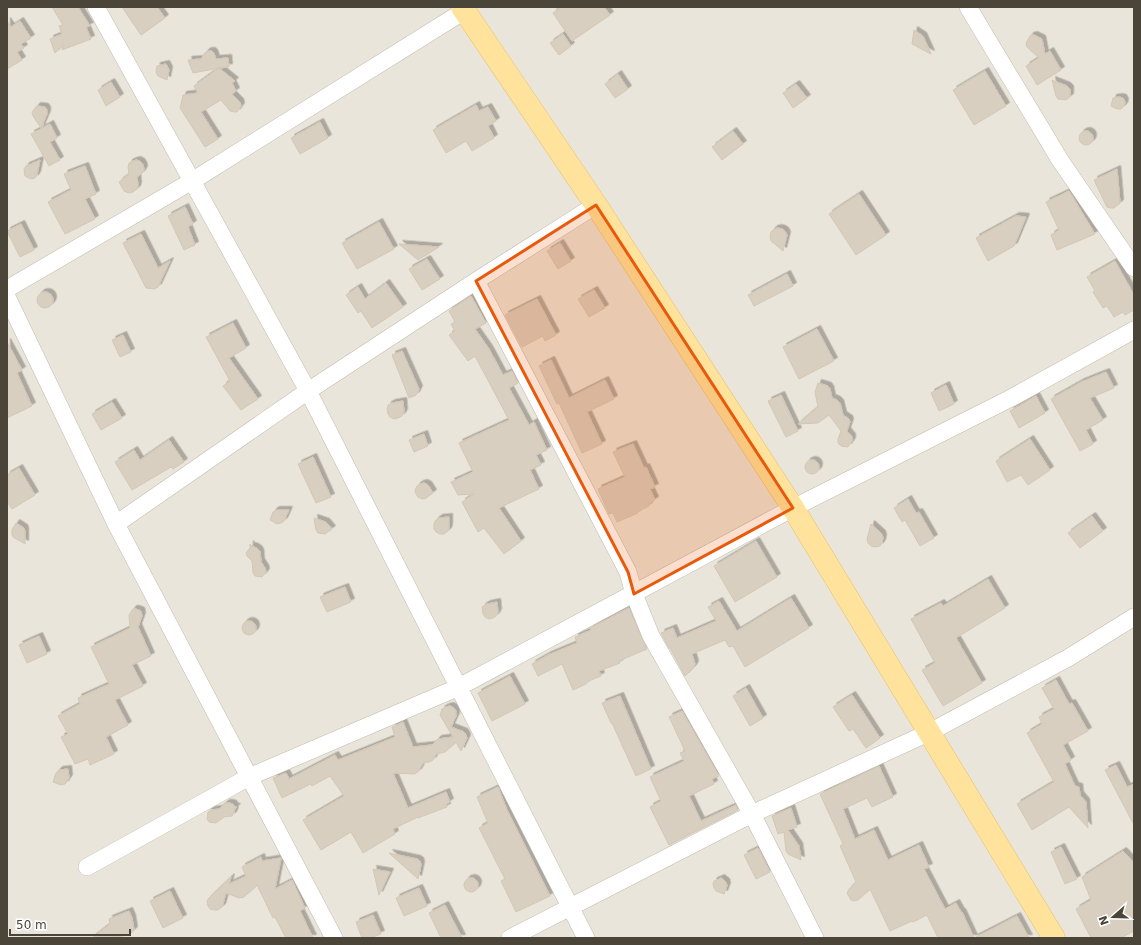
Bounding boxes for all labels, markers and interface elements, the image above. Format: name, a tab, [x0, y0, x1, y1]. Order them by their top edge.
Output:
north arrow	[1093, 897, 1133, 937]
scale bar	[10, 911, 130, 937]
text: N	[1096, 914, 1112, 927]
text: 50 m	[16, 918, 47, 932]

